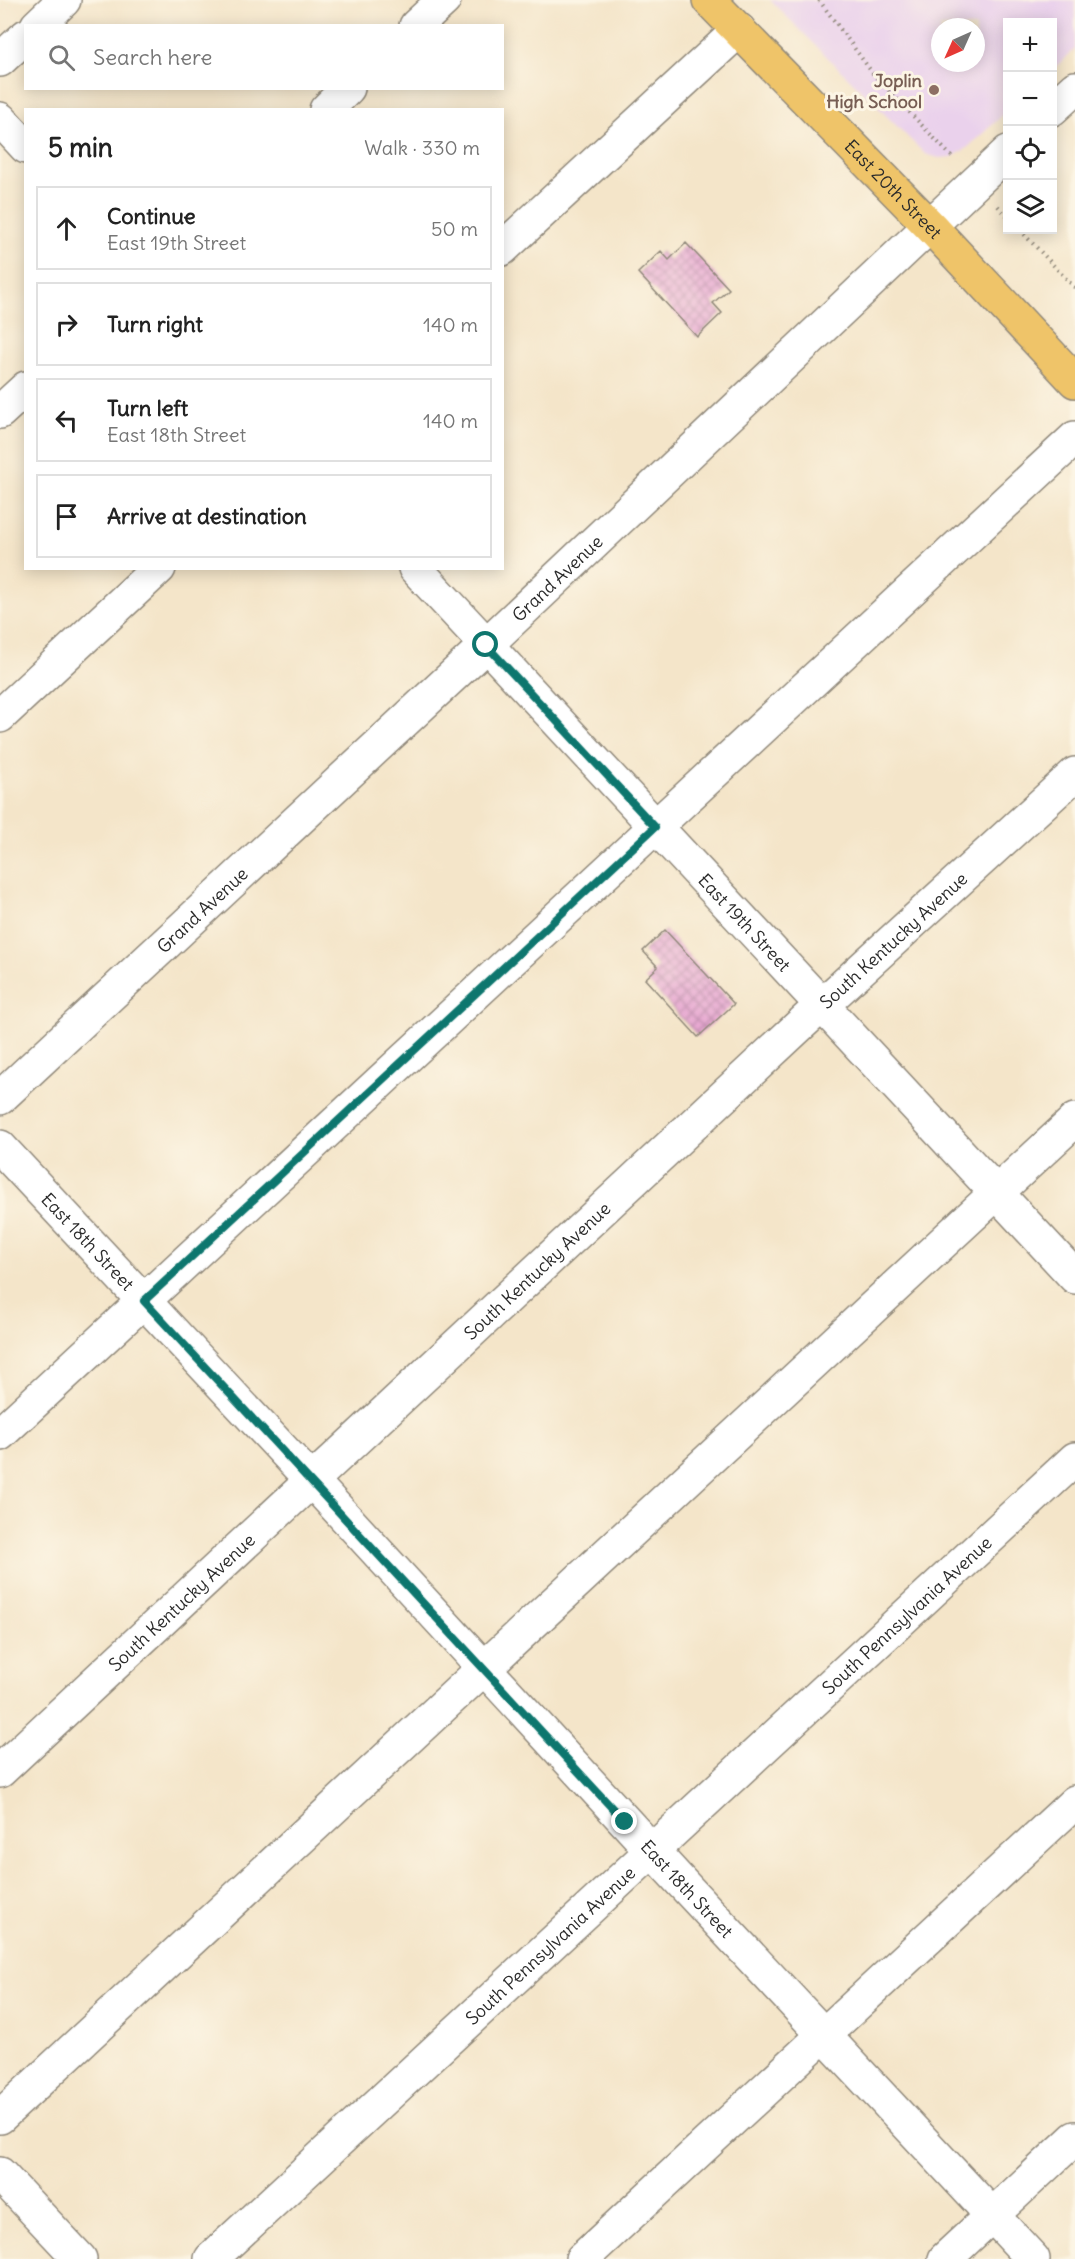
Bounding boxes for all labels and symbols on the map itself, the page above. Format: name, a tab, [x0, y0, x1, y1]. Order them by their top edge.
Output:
north arrow	[931, 18, 985, 72]
place label: Joplin High School	[827, 69, 923, 113]
marker: Joplin High School	[927, 83, 941, 97]
street label: East 20th Street	[840, 134, 947, 243]
street label: Grand Avenue	[507, 530, 607, 626]
route start	[472, 631, 498, 657]
street label: Grand Avenue	[152, 862, 252, 958]
street label: South Kentucky Avenue	[815, 867, 972, 1013]
street label: East 19th Street	[694, 868, 796, 976]
street label: East 18th Street	[37, 1188, 139, 1295]
street label: South Kentucky Avenue	[459, 1197, 615, 1344]
street label: South Kentucky Avenue	[103, 1528, 259, 1676]
street label: South Pennsylvania Avenue	[817, 1531, 996, 1699]
route end	[611, 1808, 637, 1834]
street label: East 18th Street	[636, 1835, 738, 1942]
street label: South Pennsylvania Avenue	[460, 1861, 640, 2029]

